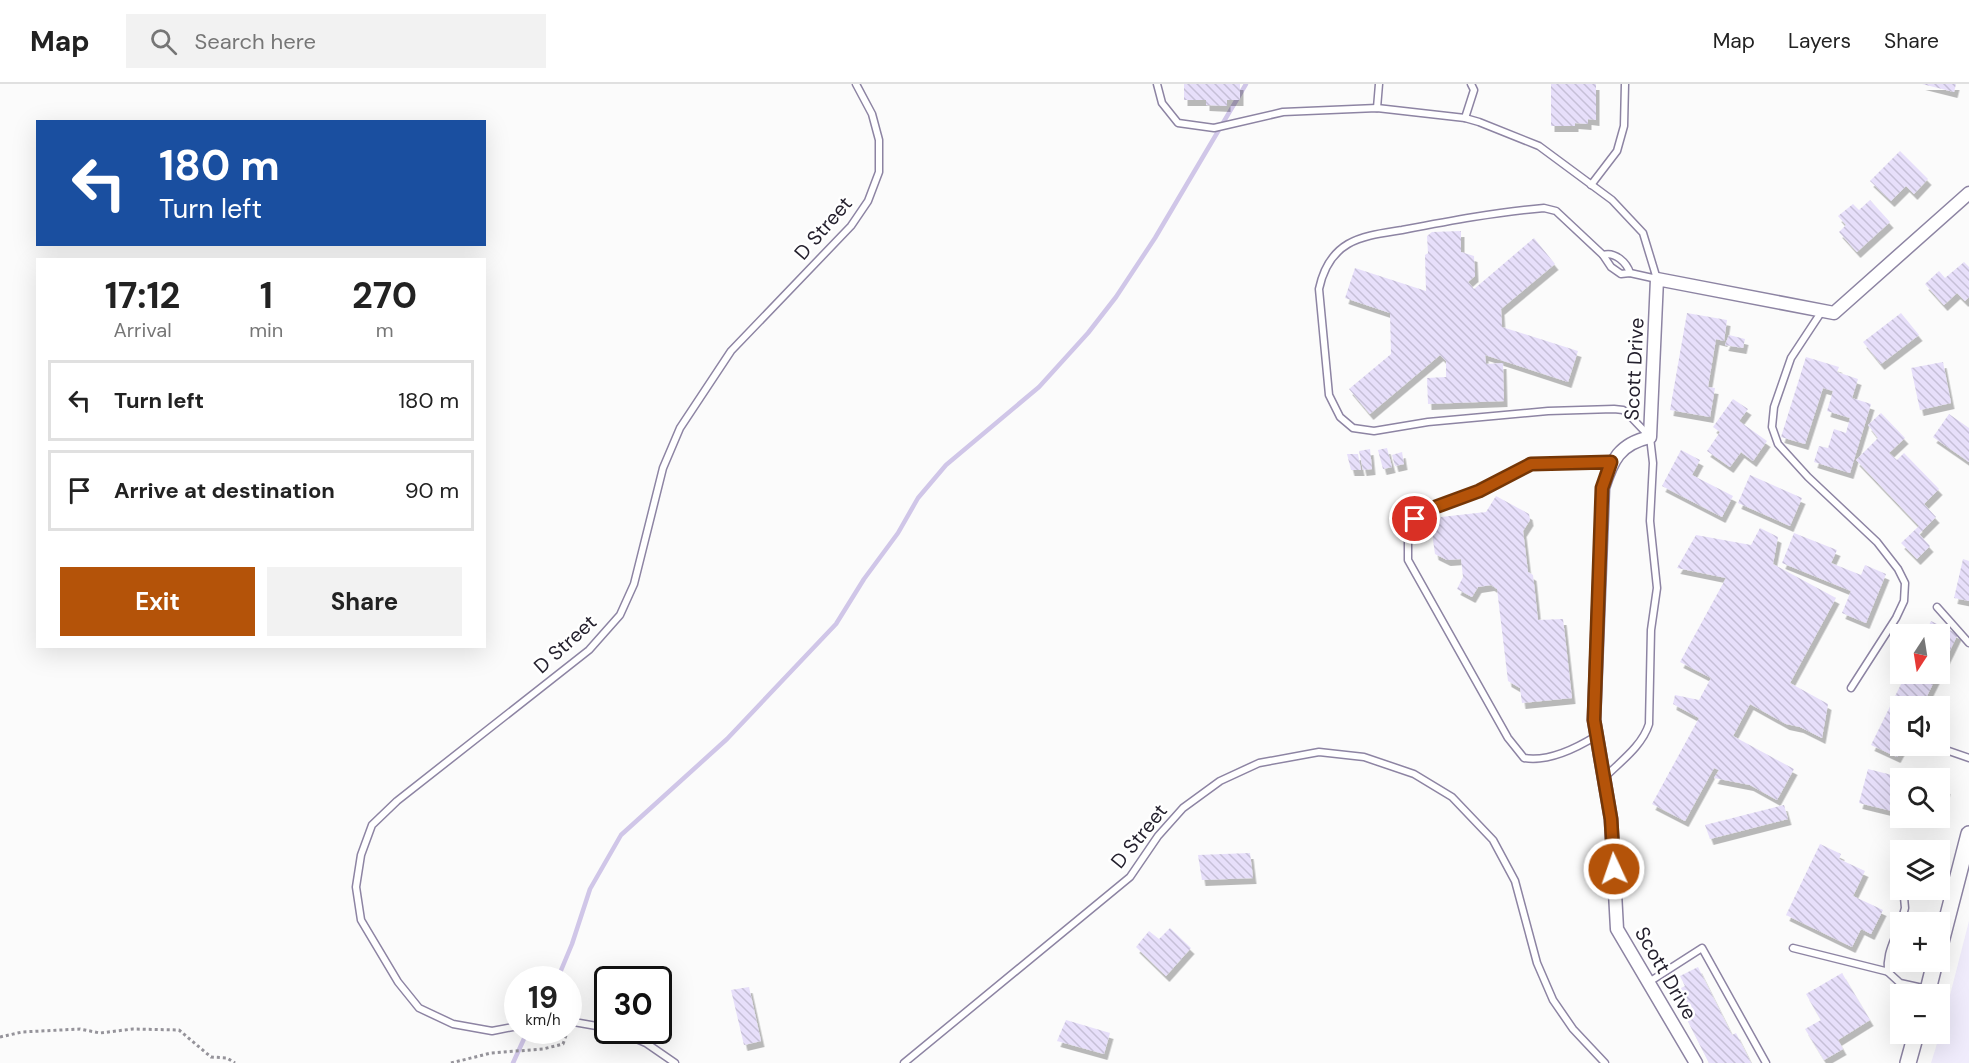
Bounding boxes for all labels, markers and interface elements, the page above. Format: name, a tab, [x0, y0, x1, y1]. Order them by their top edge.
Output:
search box	[126, 14, 546, 68]
text: Map	[30, 23, 90, 60]
icon: search	[147, 25, 180, 58]
text: Search here	[195, 27, 316, 56]
text: Map	[1713, 27, 1755, 55]
text: Layers	[1788, 27, 1851, 55]
text: Share	[1884, 27, 1939, 55]
text: 180 m	[159, 138, 280, 193]
icon: left	[60, 144, 138, 222]
text: Turn left	[159, 191, 262, 226]
street label: D Street	[788, 191, 858, 265]
text: 17:12	[105, 272, 180, 319]
text: 1	[260, 272, 273, 319]
text: 270	[352, 272, 417, 319]
text: Arrival	[113, 317, 172, 343]
text: min	[249, 317, 283, 343]
text: m	[376, 317, 394, 343]
street label: Scott Drive	[1618, 317, 1650, 421]
icon: left	[63, 384, 96, 417]
text: Turn left	[114, 386, 204, 415]
text: 180 m	[398, 386, 459, 415]
icon: arrive	[63, 474, 96, 507]
text: Arrive at destination	[114, 476, 335, 505]
text: 90 m	[405, 476, 459, 505]
pin	[1389, 493, 1440, 544]
icon: arrive	[1398, 502, 1431, 535]
button: Exit	[60, 567, 255, 636]
button: Share	[267, 567, 462, 636]
street label: D Street	[528, 609, 602, 679]
north arrow	[1890, 624, 1950, 684]
map controls	[1890, 624, 1950, 1044]
button: sound	[1890, 696, 1950, 756]
button: search	[1890, 768, 1950, 828]
street label: D Street	[1105, 798, 1173, 874]
position arrow	[1582, 837, 1646, 901]
button: layers	[1890, 840, 1950, 900]
button: +	[1890, 912, 1950, 972]
street label: Scott Drive	[1629, 922, 1703, 1024]
speed limit sign: 30	[594, 966, 672, 1044]
text: 19	[528, 978, 558, 1017]
button: −	[1890, 984, 1950, 1044]
text: km/h	[525, 1010, 561, 1030]

